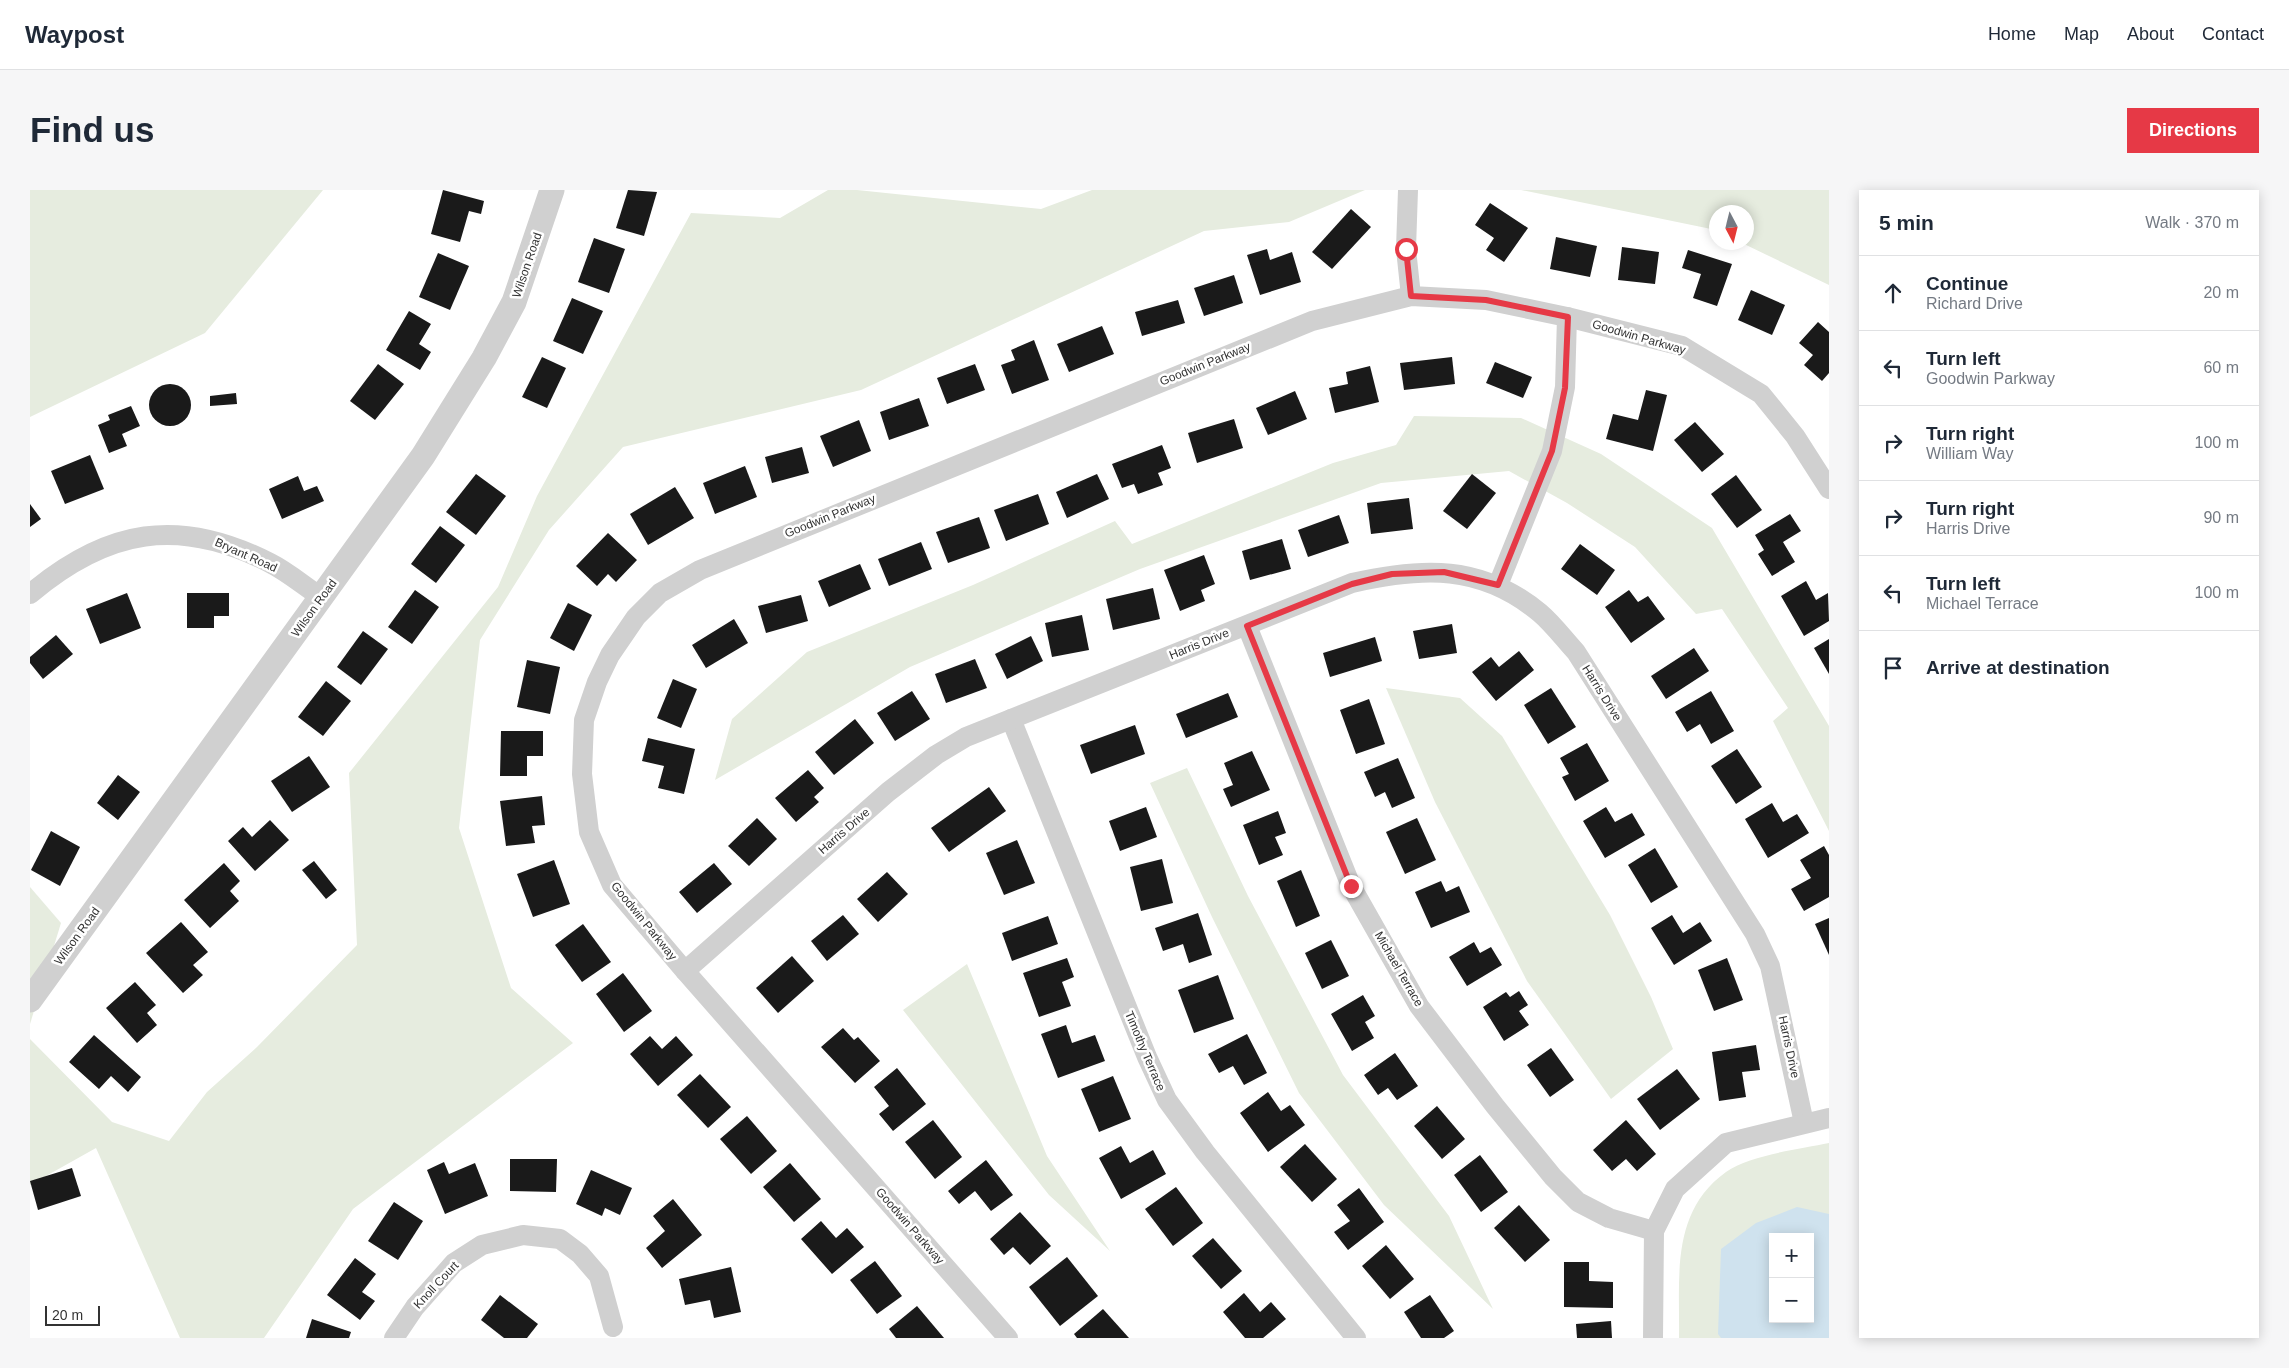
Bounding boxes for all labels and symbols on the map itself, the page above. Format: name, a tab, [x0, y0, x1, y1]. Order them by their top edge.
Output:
north arrow	[1709, 205, 1754, 250]
street label: Wilson Road	[509, 231, 545, 299]
route start	[1395, 238, 1418, 261]
street label: Goodwin Parkway	[1591, 317, 1687, 357]
street label: Goodwin Parkway	[1158, 339, 1252, 389]
street label: Goodwin Parkway	[783, 491, 877, 541]
street label: Bryant Road	[213, 535, 279, 575]
street label: Wilson Road	[288, 576, 340, 640]
street label: Harris Drive	[1167, 626, 1231, 662]
street label: Harris Drive	[1579, 662, 1625, 724]
street label: Harris Drive	[816, 805, 873, 857]
route end	[1340, 875, 1363, 898]
street label: Goodwin Parkway	[608, 879, 680, 963]
street label: Wilson Road	[51, 904, 103, 968]
street label: Michael Terrace	[1372, 929, 1426, 1009]
street label: Timothy Terrace	[1122, 1009, 1168, 1093]
street label: Harris Drive	[1776, 1015, 1802, 1080]
street label: Goodwin Parkway	[873, 1185, 947, 1267]
street label: Knoll Court	[411, 1258, 462, 1311]
scale bar	[45, 1303, 100, 1326]

